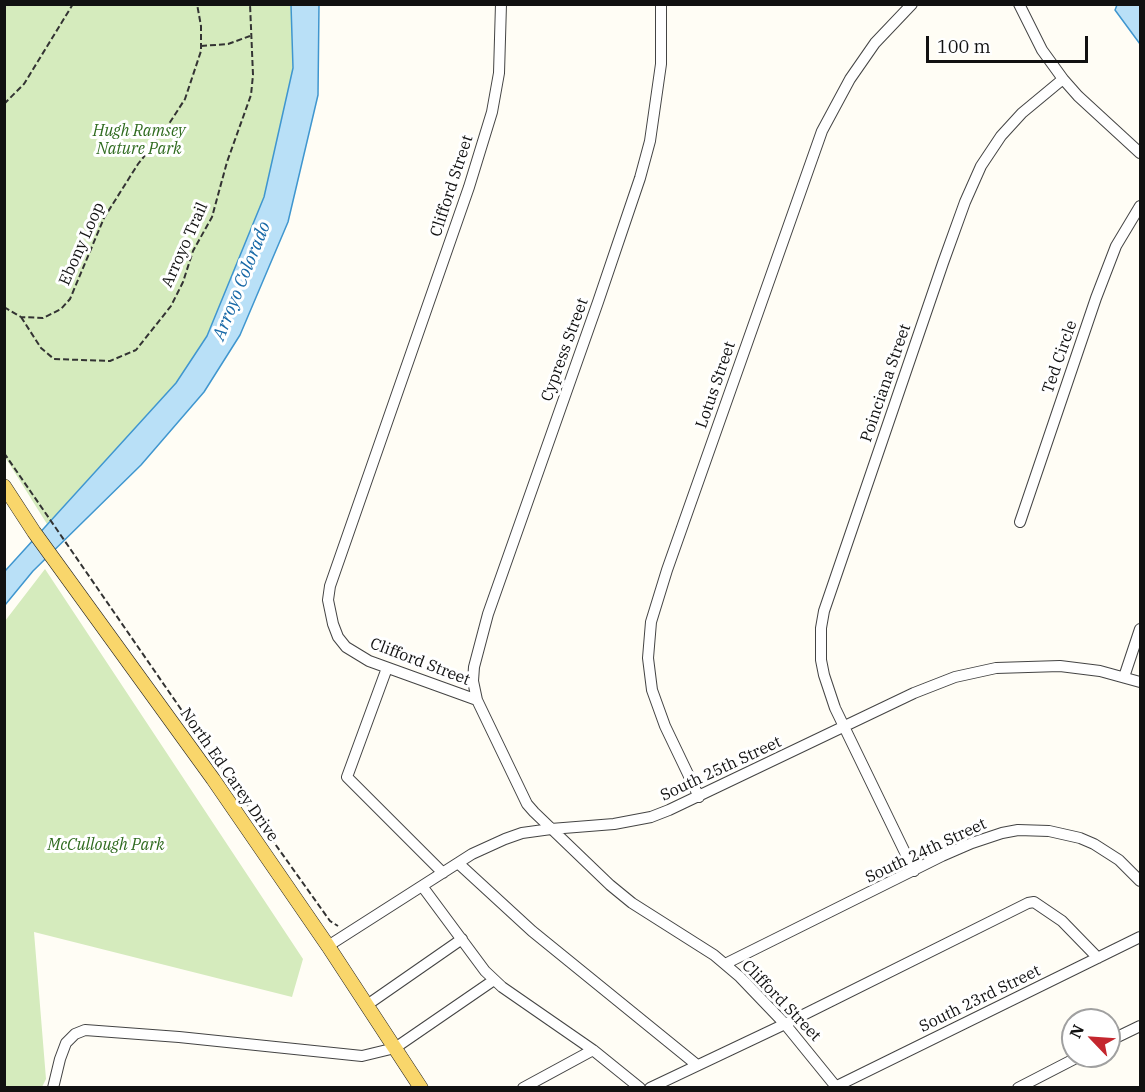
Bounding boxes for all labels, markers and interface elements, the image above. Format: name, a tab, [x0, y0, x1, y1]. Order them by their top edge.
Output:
scale bar	[929, 24, 1091, 62]
text: 100 m	[937, 35, 991, 58]
park label: Hugh Ramsey Nature Park	[93, 121, 185, 159]
street label: Clifford Street	[427, 133, 477, 239]
street label: Arroyo Trail	[158, 199, 212, 291]
street label: Ebony Loop	[55, 200, 109, 288]
water label: Arroyo Colorado	[208, 218, 276, 344]
street label: Cypress Street	[537, 296, 593, 404]
street label: Ted Circle	[1039, 318, 1081, 396]
street label: Poinciana Street	[857, 321, 915, 445]
street label: Lotus Street	[692, 339, 740, 431]
street label: Clifford Street	[367, 634, 473, 690]
street label: North Ed Carey Drive	[176, 704, 282, 846]
street label: South 25th Street	[658, 733, 784, 805]
street label: South 24th Street	[863, 815, 989, 887]
park label: McCullough Park	[47, 835, 165, 855]
street label: Clifford Street	[737, 956, 825, 1046]
street label: South 23rd Street	[916, 961, 1044, 1037]
north arrow	[1061, 1008, 1121, 1068]
text: N	[1065, 1021, 1088, 1041]

